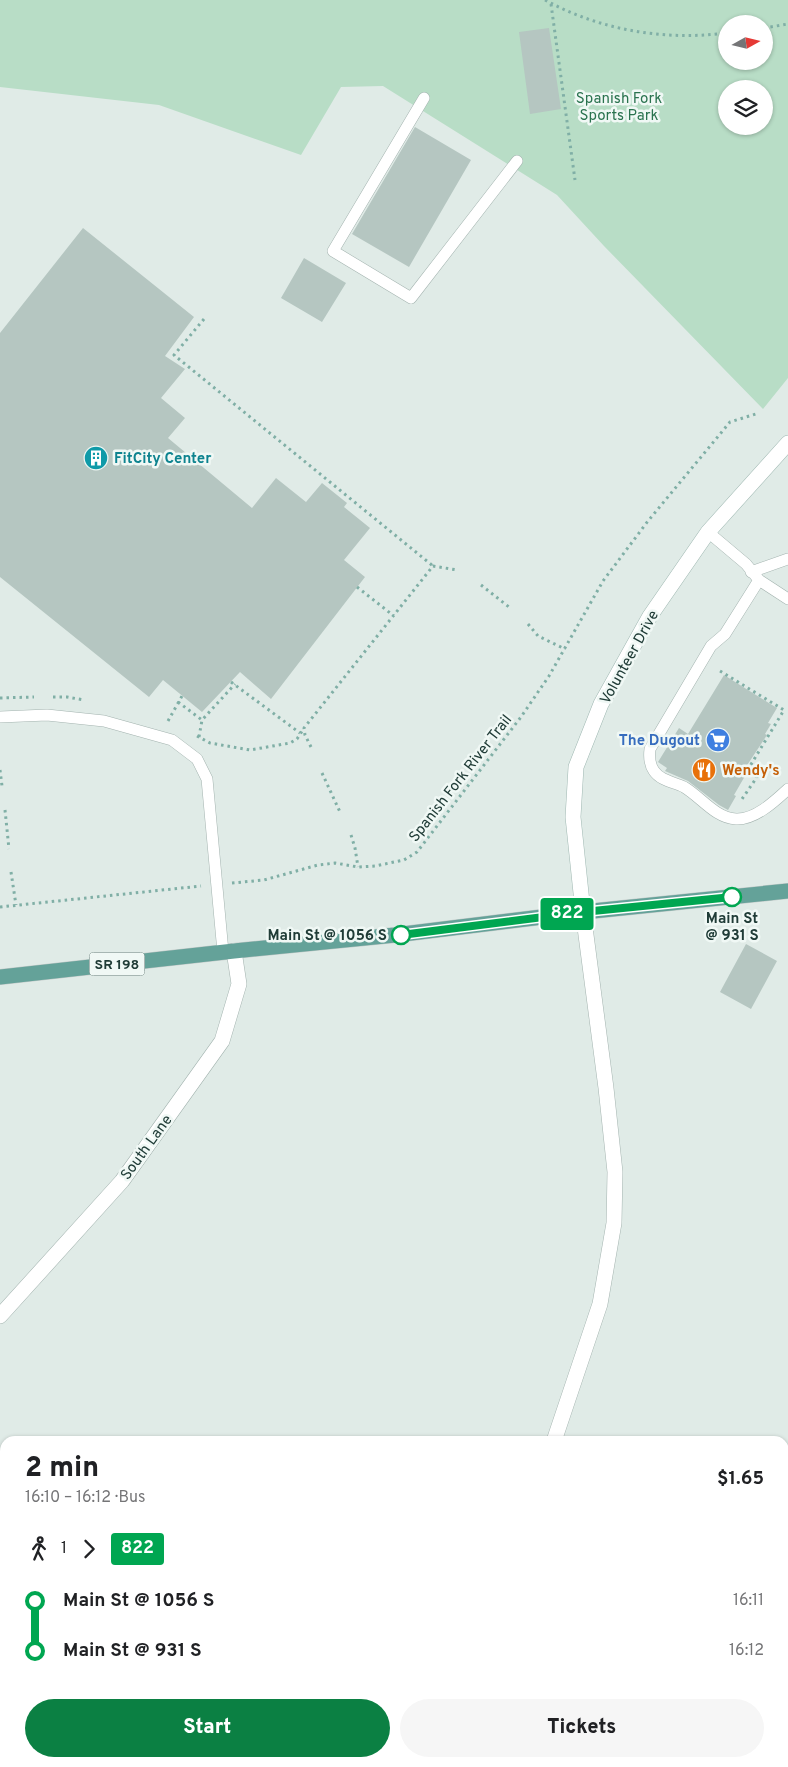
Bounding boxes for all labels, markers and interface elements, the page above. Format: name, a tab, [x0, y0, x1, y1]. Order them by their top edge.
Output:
north arrow	[718, 15, 772, 70]
map controls	[718, 15, 773, 135]
button: layers	[718, 80, 773, 135]
park label: Spanish Fork Sports Park	[576, 90, 662, 126]
building icon: FitCity Center	[83, 445, 109, 471]
place label: FitCity Center	[114, 450, 212, 469]
street label: Volunteer Drive	[597, 607, 664, 708]
street label: Spanish Fork River Trail	[405, 711, 517, 847]
supermarket icon: The Dugout	[705, 727, 731, 753]
place label: The Dugout	[619, 732, 700, 751]
restaurant icon: Wendy's	[691, 757, 717, 783]
place label: Wendy's	[722, 762, 780, 781]
marker: Main St @ 931 S	[722, 887, 742, 907]
line badge: 822	[538, 898, 596, 930]
text: 822	[551, 902, 583, 925]
place label: Main St @ 931 S	[705, 910, 759, 946]
marker: Main St @ 1056 S	[391, 925, 411, 945]
place label: Main St @ 1056 S	[267, 927, 387, 946]
road number: SR 198	[90, 952, 144, 976]
street label: South Lane	[117, 1112, 177, 1184]
text: 2 min	[25, 1451, 99, 1487]
text: $1.65	[717, 1467, 764, 1491]
text: 16:10 – 16:12 · Bus	[25, 1488, 145, 1508]
icon: walk	[25, 1535, 53, 1563]
icon: forward	[75, 1535, 103, 1563]
text: 822	[121, 1537, 154, 1560]
text: 1	[61, 1539, 67, 1559]
text: Main St @ 1056 S	[63, 1589, 214, 1613]
text: 16:11	[733, 1591, 764, 1611]
text: Main St @ 931 S	[63, 1639, 202, 1663]
text: 16:12	[729, 1641, 764, 1661]
button: Start	[25, 1699, 390, 1757]
button: Tickets	[400, 1699, 764, 1757]

